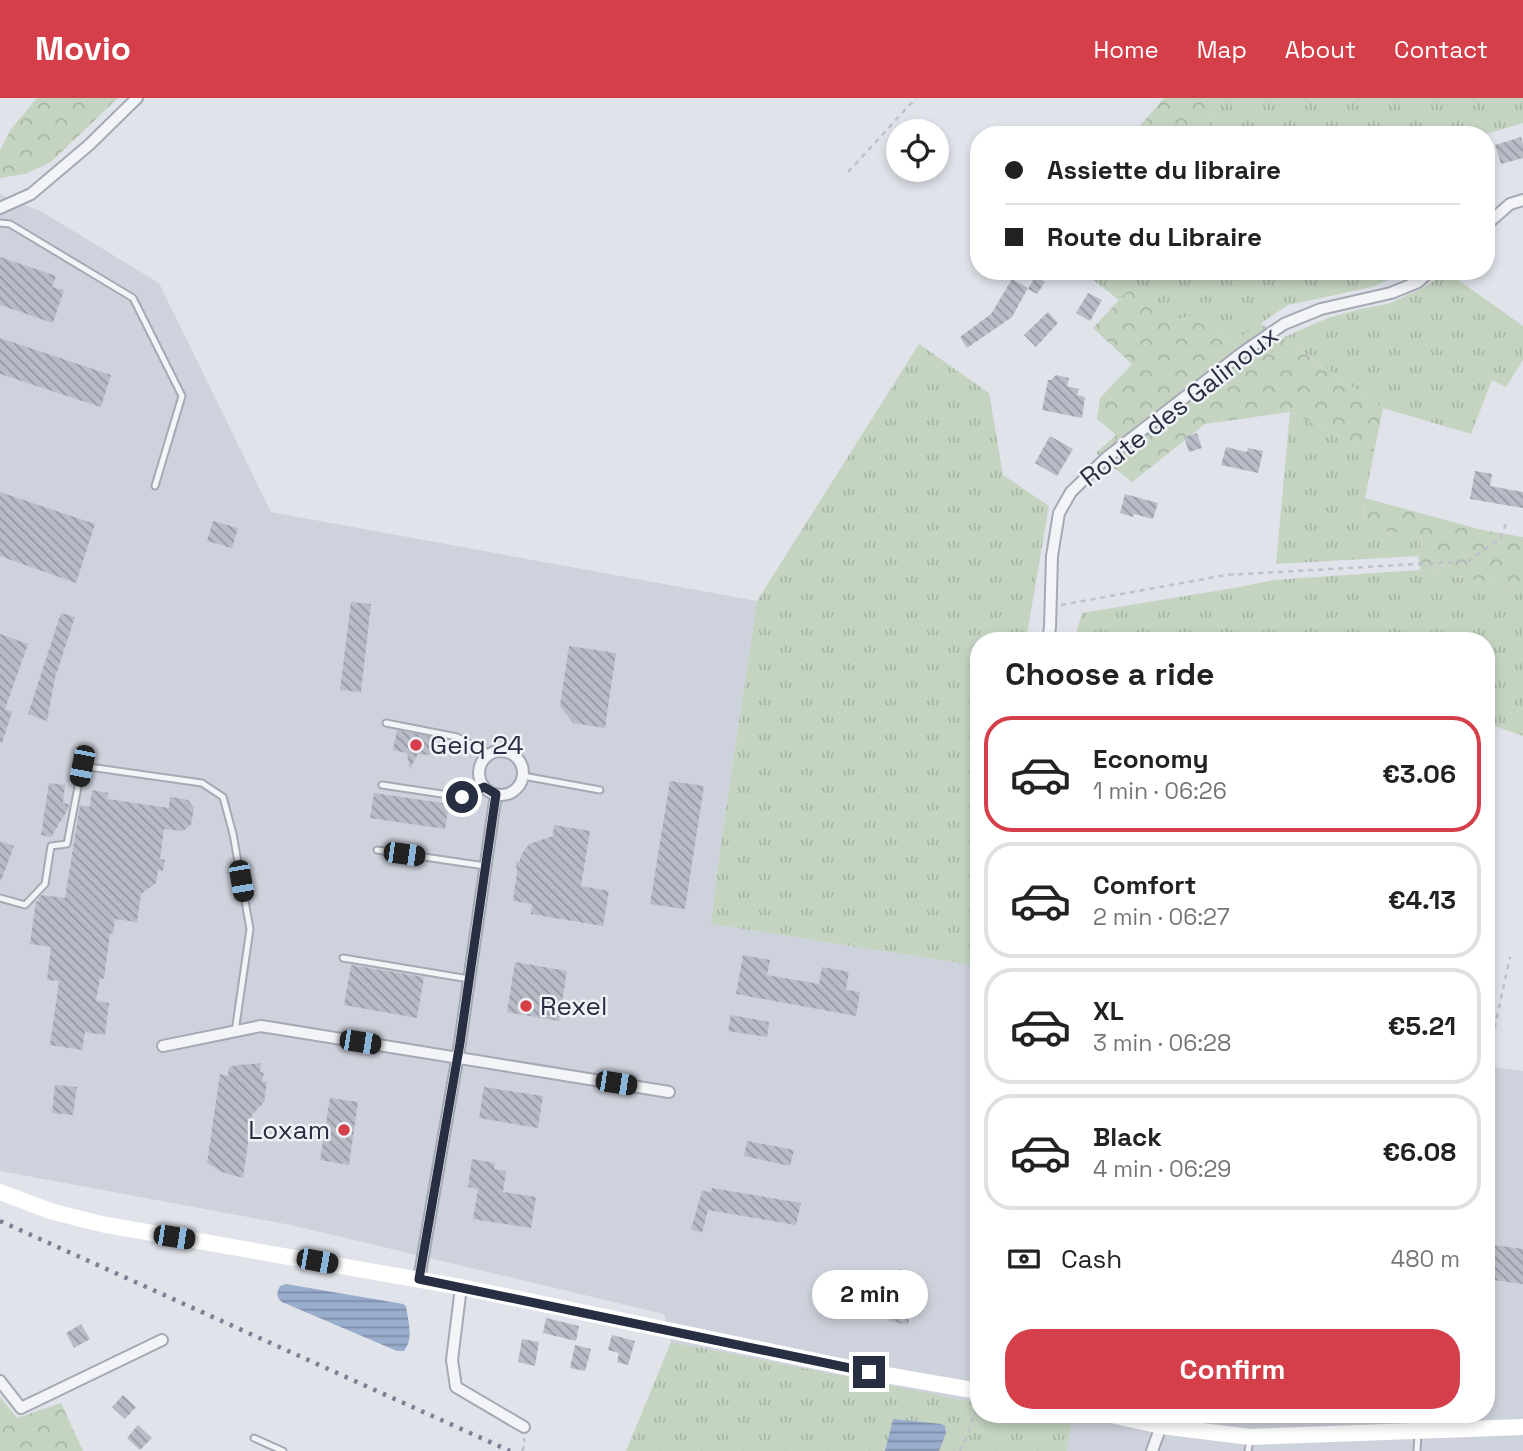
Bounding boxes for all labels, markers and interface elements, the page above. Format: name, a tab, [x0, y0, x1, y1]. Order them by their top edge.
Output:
text: Movio	[35, 28, 131, 70]
text: Home	[1093, 34, 1159, 65]
text: Map	[1197, 34, 1247, 65]
text: About	[1285, 34, 1356, 65]
text: Contact	[1394, 34, 1488, 65]
map controls	[886, 119, 949, 182]
button: locate	[886, 119, 949, 182]
text: Assiette du libraire	[1047, 153, 1281, 187]
text: Route du Libraire	[1047, 220, 1262, 254]
street label: Route des Galinoux	[1073, 318, 1285, 494]
text: Choose a ride	[1005, 654, 1215, 694]
place label: Geiq 24	[430, 728, 524, 762]
marker: Geiq 24	[408, 737, 424, 753]
text: Economy	[1093, 742, 1209, 776]
car	[68, 743, 97, 789]
icon: car	[1009, 743, 1072, 806]
text: €3.06	[1382, 757, 1456, 791]
text: 1 min · 06:26	[1093, 776, 1227, 806]
route start	[446, 781, 478, 813]
car	[382, 841, 427, 867]
car	[228, 858, 255, 904]
text: Comfort	[1093, 868, 1196, 902]
icon: car	[1009, 869, 1072, 932]
text: €4.13	[1388, 883, 1456, 917]
text: 2 min · 06:27	[1093, 902, 1230, 932]
place label: Rexel	[540, 989, 607, 1023]
text: XL	[1093, 994, 1124, 1028]
icon: car	[1009, 995, 1072, 1058]
marker: Rexel	[518, 998, 534, 1014]
text: €5.21	[1388, 1009, 1456, 1043]
car	[338, 1028, 383, 1056]
text: 3 min · 06:28	[1093, 1028, 1231, 1058]
car	[594, 1069, 639, 1097]
place label: Loxam	[248, 1113, 330, 1147]
text: Black	[1093, 1120, 1162, 1154]
icon: car	[1009, 1121, 1072, 1184]
marker: Loxam	[336, 1122, 352, 1138]
text: €6.08	[1382, 1135, 1456, 1169]
text: 4 min · 06:29	[1093, 1154, 1231, 1184]
car	[152, 1223, 197, 1251]
icon: cash	[1005, 1240, 1043, 1278]
text: Cash	[1061, 1242, 1122, 1276]
text: 480 m	[1391, 1244, 1460, 1274]
car	[295, 1247, 340, 1275]
callout: 2 min	[811, 1270, 927, 1320]
text: 2 min	[840, 1279, 900, 1309]
button: Confirm	[1005, 1329, 1460, 1409]
route end	[853, 1356, 885, 1388]

